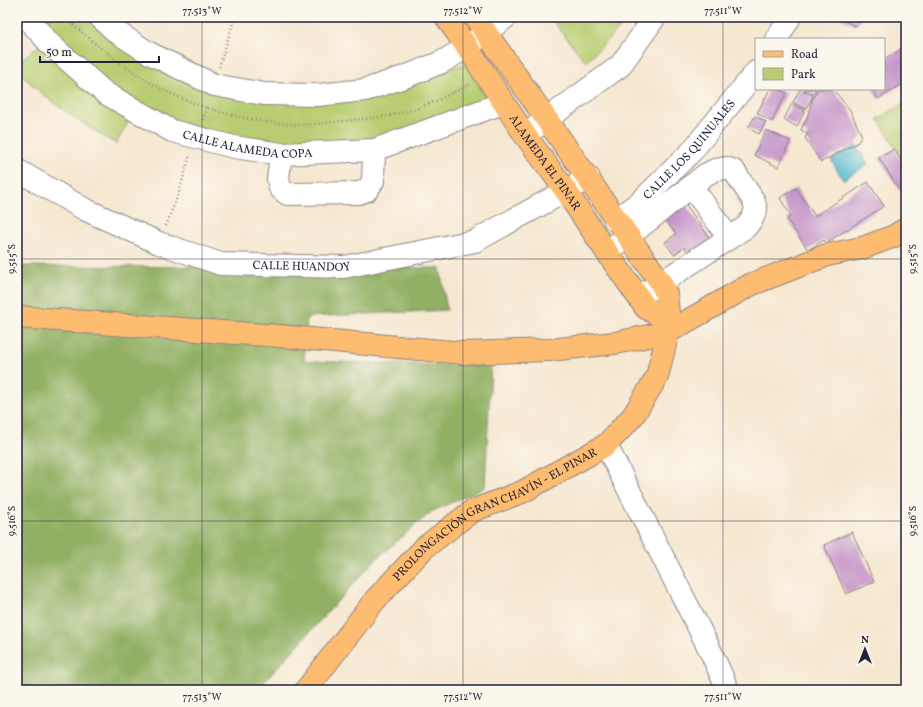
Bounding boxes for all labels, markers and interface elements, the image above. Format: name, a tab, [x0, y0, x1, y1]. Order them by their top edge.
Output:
text: 77.513°W	[183, 4, 221, 18]
text: 77.512°W	[444, 4, 483, 18]
text: 77.511°W	[704, 4, 742, 18]
scale bar	[40, 38, 159, 64]
legend	[755, 38, 885, 90]
text: 50 m	[46, 45, 72, 61]
text: Road	[791, 47, 818, 63]
text: Park	[791, 67, 816, 83]
street label: CALLE LOS QUINUALES	[640, 96, 740, 204]
street label: ALAMEDA EL PINAR	[505, 112, 584, 214]
street label: CALLE ALAMEDA COPA	[181, 127, 313, 163]
text: 9.515°S	[5, 244, 19, 274]
text: 9.515°S	[906, 244, 920, 274]
street label: CALLE HUANDOY	[252, 258, 353, 276]
street label: PROLONGACIÓN GRAN CHAVÍN - EL PINAR	[390, 445, 600, 585]
text: 9.516°S	[5, 506, 19, 536]
text: 9.516°S	[906, 506, 920, 536]
north arrow	[845, 629, 885, 669]
text: N	[861, 633, 869, 648]
text: 77.513°W	[183, 690, 221, 704]
text: 77.512°W	[444, 690, 483, 704]
text: 77.511°W	[704, 690, 742, 704]

